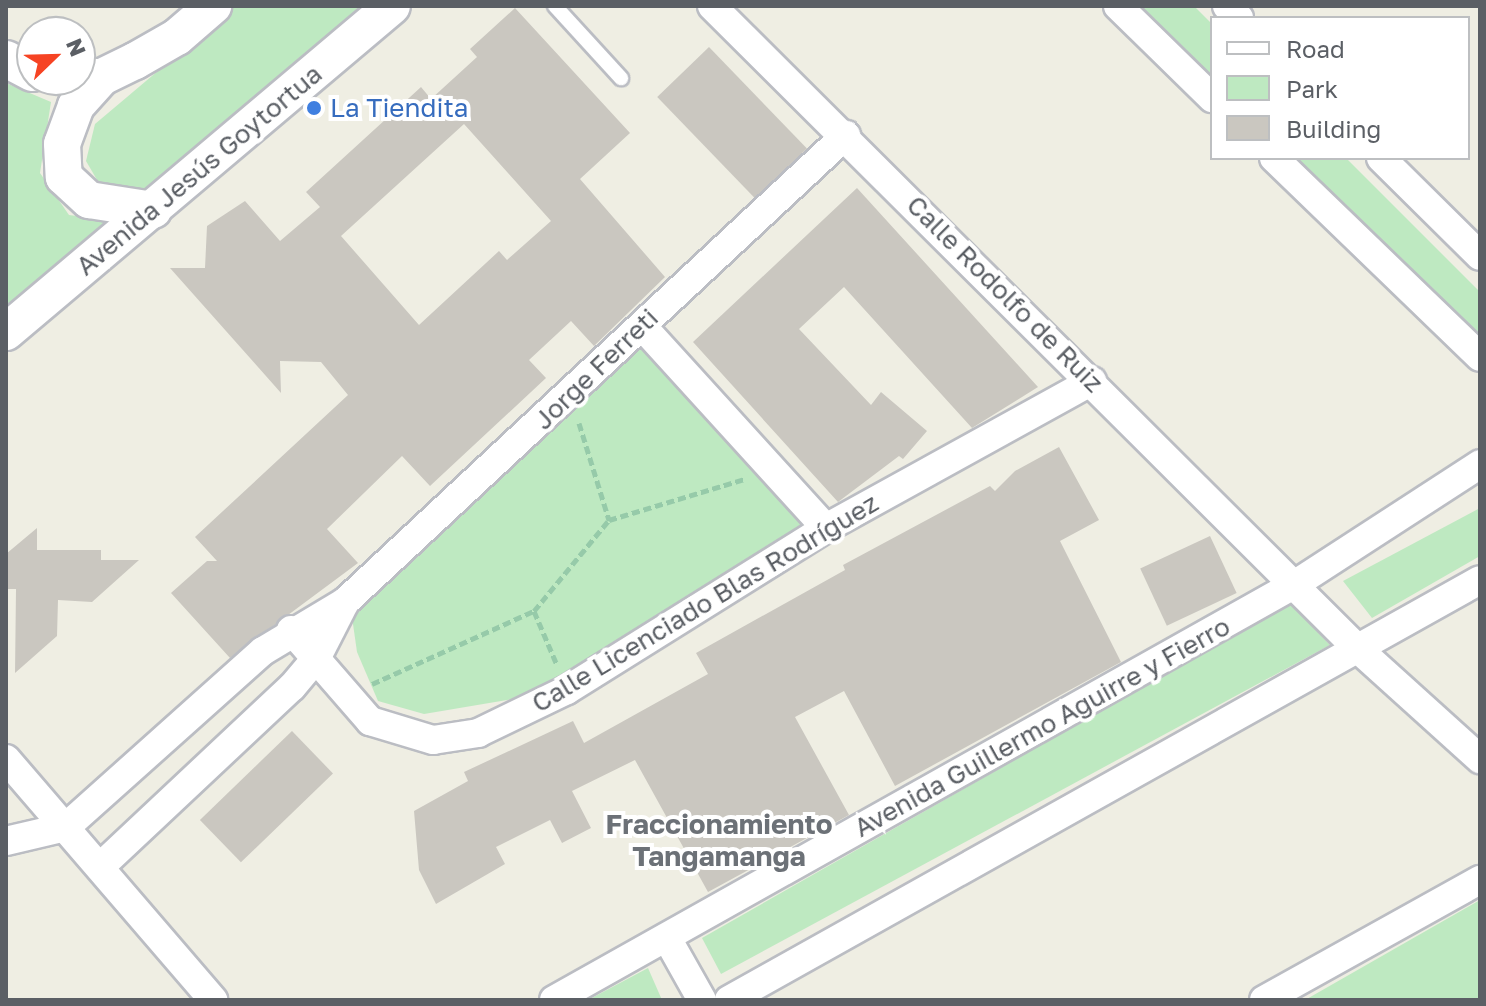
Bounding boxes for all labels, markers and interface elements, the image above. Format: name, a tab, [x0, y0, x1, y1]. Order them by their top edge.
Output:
north arrow	[16, 16, 96, 96]
legend	[1210, 16, 1470, 160]
text: N	[61, 34, 92, 60]
text: Road	[1286, 34, 1345, 63]
street label: Avenida Jesús Goytortua	[70, 58, 328, 282]
text: Park	[1286, 74, 1338, 103]
place label: La Tiendita	[330, 92, 468, 124]
marker: La Tiendita	[305, 99, 323, 117]
text: Building	[1286, 114, 1381, 143]
street label: Calle Rodolfo de Ruiz	[900, 189, 1110, 399]
street label: Jorge Ferreti	[528, 302, 664, 436]
street label: Calle Licenciado Blas Rodríguez	[526, 487, 884, 719]
street label: Avenida Guillermo Aguirre y Fierro	[849, 610, 1235, 844]
district label: Fraccionamiento Tangamanga	[606, 807, 832, 873]

